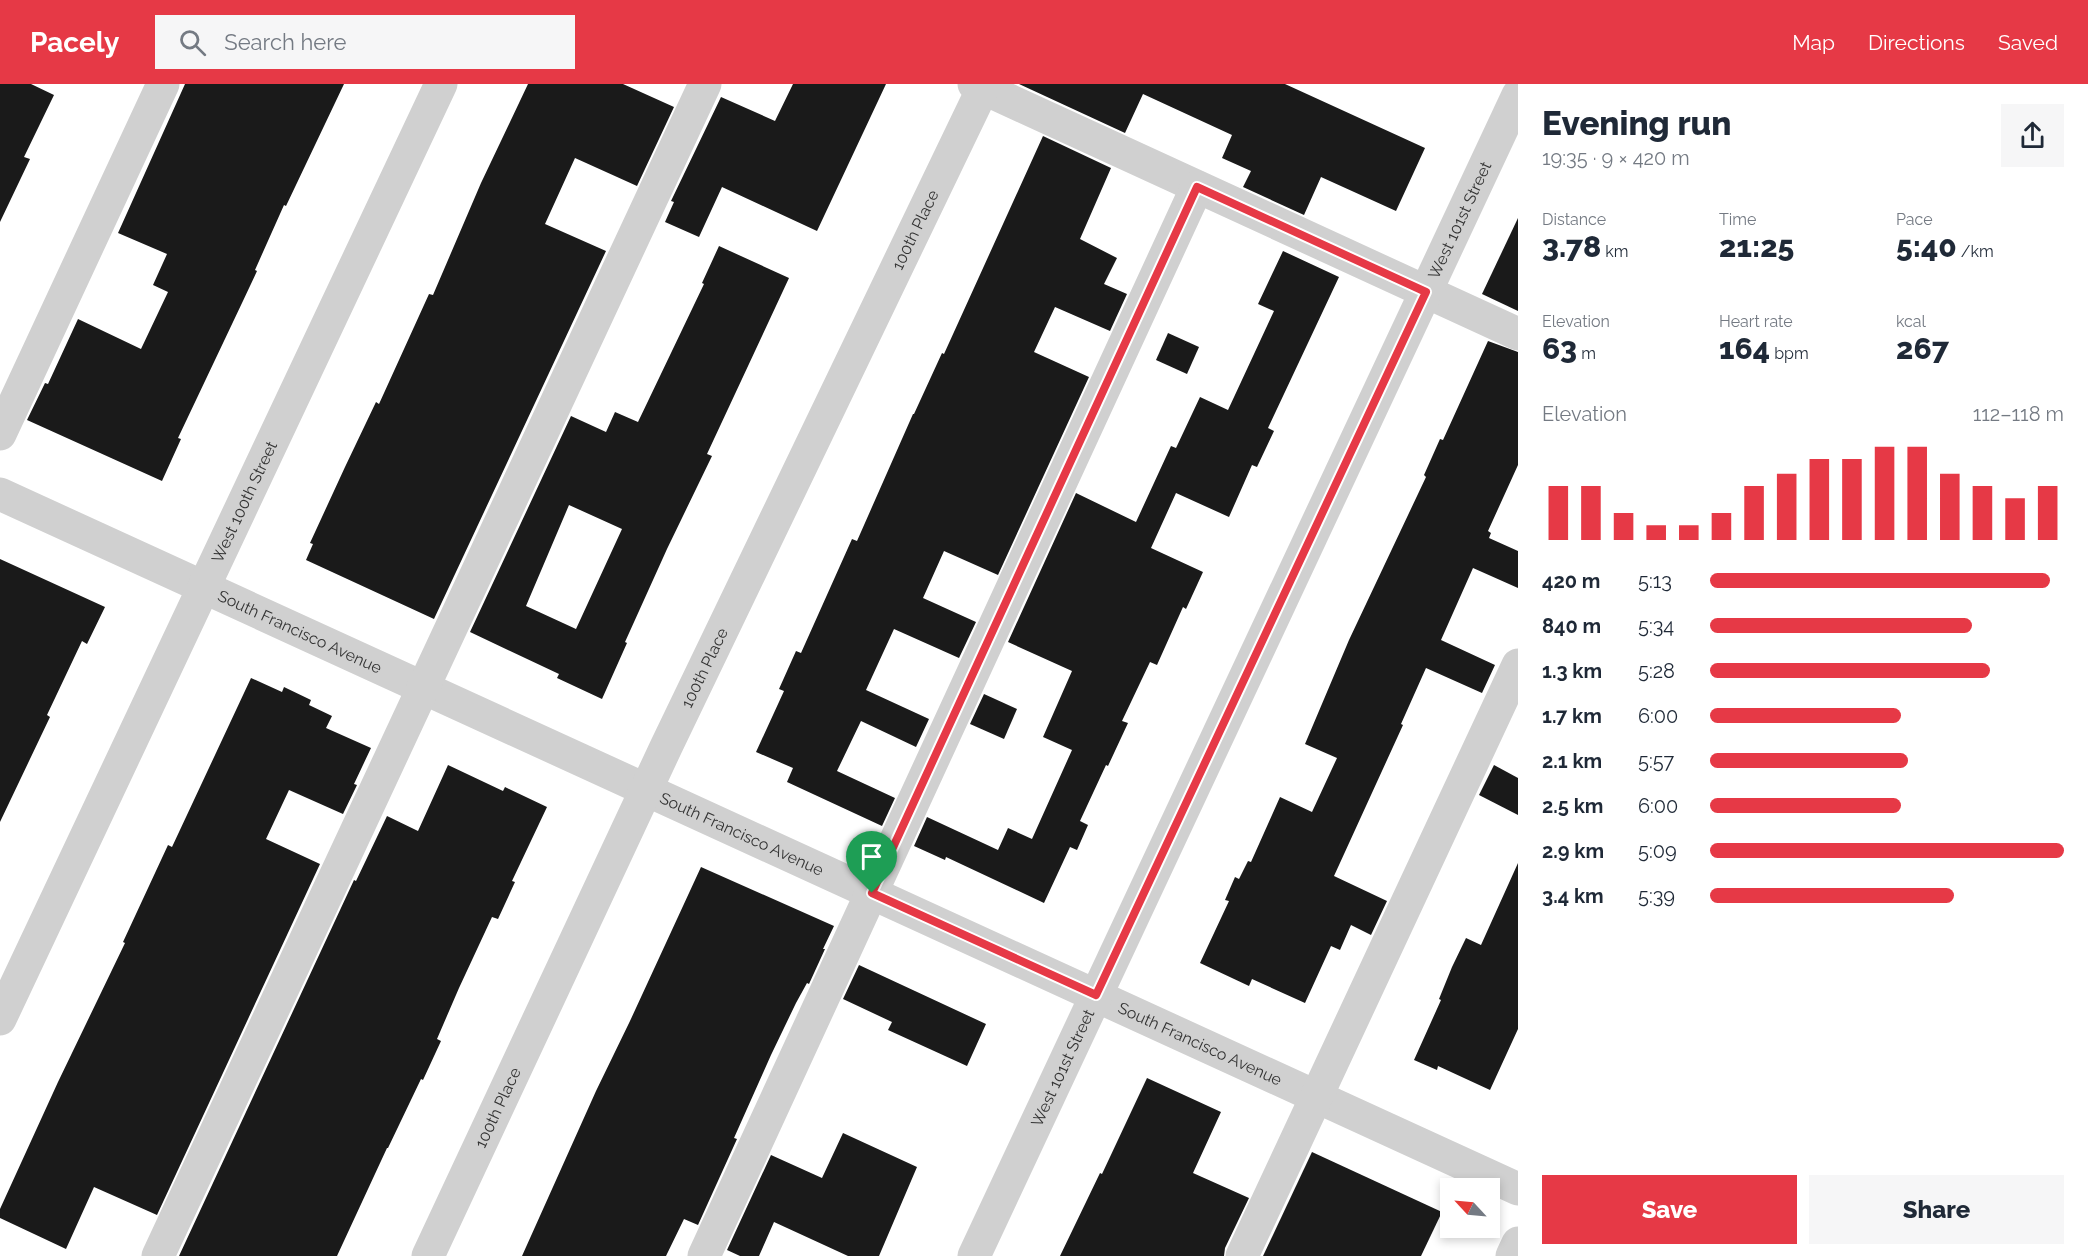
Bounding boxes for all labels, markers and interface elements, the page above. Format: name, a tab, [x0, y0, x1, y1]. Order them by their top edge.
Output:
search box	[155, 15, 575, 69]
text: Pacely	[30, 26, 119, 59]
icon: search	[176, 26, 209, 59]
text: Search here	[224, 29, 346, 55]
text: Map	[1792, 30, 1835, 55]
text: Directions	[1868, 30, 1965, 55]
text: Saved	[1998, 30, 2058, 55]
text: Evening run	[1542, 104, 1732, 143]
button: share	[2001, 104, 2064, 167]
text: 19:35 · 9 × 420 m	[1542, 146, 1690, 170]
street label: West 101st Street	[1424, 158, 1496, 282]
street label: 100th Place	[888, 187, 943, 273]
text: Distance	[1542, 210, 1606, 229]
text: Time	[1719, 210, 1756, 229]
text: Pace	[1896, 210, 1933, 229]
text: 3.78	[1542, 229, 1601, 264]
text: 21:25	[1719, 229, 1794, 264]
text: 5:40	[1896, 229, 1957, 264]
text: km	[1601, 242, 1628, 261]
text: /km	[1957, 242, 1994, 261]
text: Elevation	[1542, 312, 1610, 331]
text: Heart rate	[1719, 312, 1793, 331]
text: kcal	[1896, 312, 1926, 331]
text: 63	[1542, 331, 1577, 366]
text: 164	[1719, 331, 1770, 366]
text: 267	[1896, 331, 1949, 366]
text: m	[1577, 344, 1596, 363]
text: bpm	[1770, 344, 1809, 363]
text: Elevation	[1542, 402, 1627, 426]
text: 112–118 m	[1973, 402, 2064, 426]
street label: West 100th Street	[208, 438, 281, 566]
text: 420 m	[1542, 569, 1600, 593]
text: 5:13	[1638, 569, 1672, 593]
street label: South Francisco Avenue	[215, 586, 385, 678]
text: 840 m	[1542, 614, 1601, 638]
text: 5:34	[1638, 614, 1674, 638]
street label: 100th Place	[677, 625, 732, 711]
text: 1.3 km	[1542, 659, 1602, 683]
text: 5:28	[1638, 659, 1675, 683]
text: 1.7 km	[1542, 704, 1602, 728]
text: 6:00	[1638, 704, 1678, 728]
text: 2.1 km	[1542, 749, 1602, 773]
text: 5:57	[1638, 749, 1674, 773]
street label: South Francisco Avenue	[657, 788, 827, 880]
text: 2.5 km	[1542, 794, 1603, 818]
text: 6:00	[1638, 794, 1678, 818]
pin	[846, 831, 897, 893]
text: 2.9 km	[1542, 839, 1604, 863]
text: 5:09	[1638, 839, 1677, 863]
icon: arrive	[855, 840, 888, 873]
text: 3.4 km	[1542, 884, 1604, 908]
text: 5:39	[1638, 884, 1675, 908]
street label: South Francisco Avenue	[1115, 998, 1285, 1090]
street label: West 101st Street	[1027, 1006, 1099, 1130]
street label: 100th Place	[471, 1064, 525, 1151]
button: Save	[1542, 1175, 1797, 1244]
button: Share	[1809, 1175, 2064, 1244]
north arrow	[1440, 1178, 1500, 1238]
map controls	[1440, 1178, 1500, 1238]

